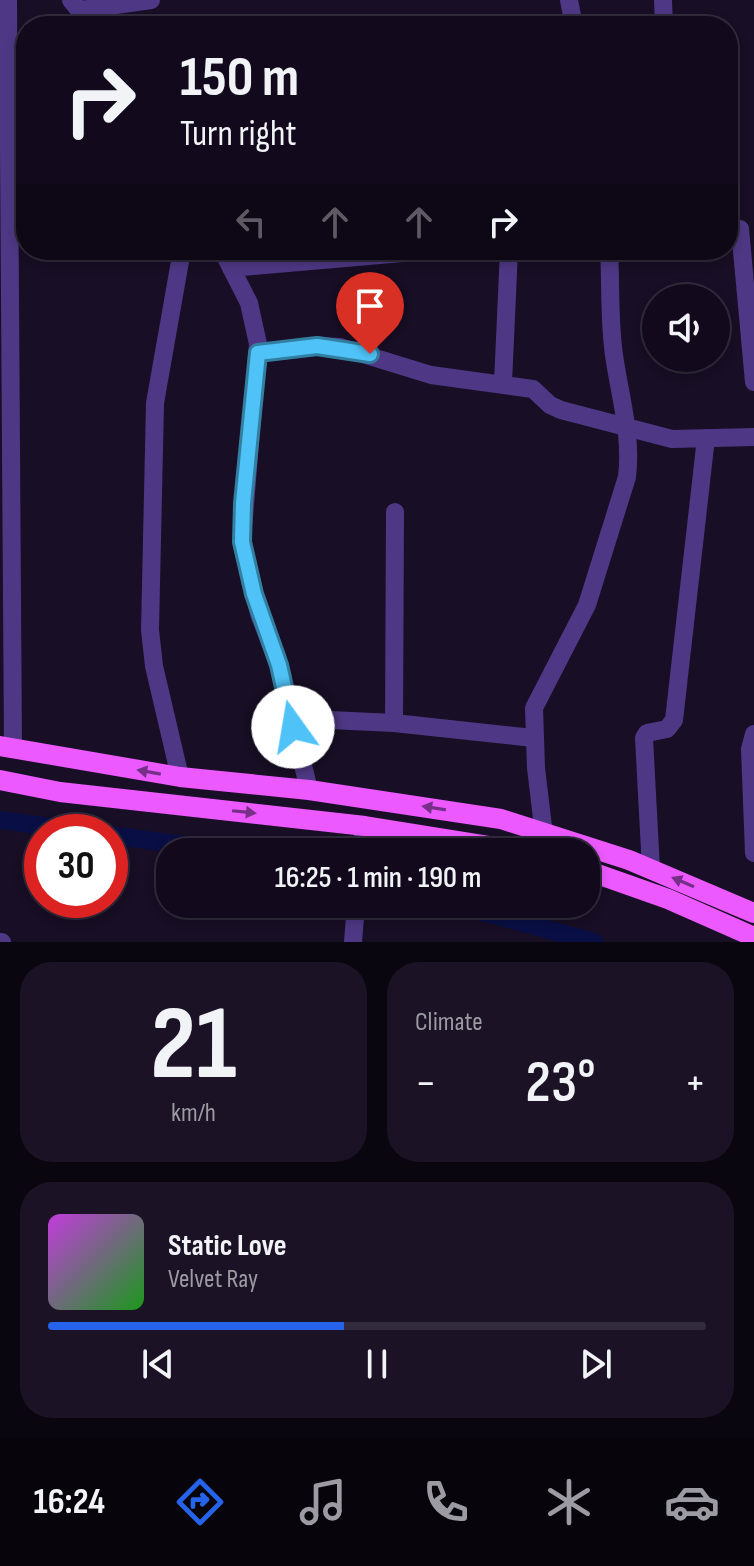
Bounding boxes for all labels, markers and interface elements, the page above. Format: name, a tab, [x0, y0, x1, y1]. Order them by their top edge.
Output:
text: 150 m	[180, 45, 299, 112]
icon: right	[48, 48, 152, 152]
text: Turn right	[180, 113, 297, 156]
icon: left	[229, 200, 273, 244]
icon: ahead	[313, 200, 357, 244]
icon: ahead	[397, 200, 441, 244]
icon: right	[481, 200, 525, 244]
pin	[336, 272, 404, 354]
icon: arrive	[348, 284, 392, 328]
map controls	[642, 284, 730, 372]
button: sound	[642, 284, 730, 372]
position arrow	[251, 685, 335, 769]
one-way arrow	[136, 765, 161, 777]
one-way arrow	[421, 801, 446, 814]
one-way arrow	[232, 806, 257, 819]
speed limit sign: 30	[24, 814, 128, 918]
text: 16:25 · 1 min · 190 m	[275, 860, 481, 896]
one-way arrow	[671, 875, 694, 888]
text: 21	[150, 983, 237, 1108]
text: Climate	[415, 1007, 483, 1038]
text: 23°	[525, 1047, 596, 1119]
text: −	[415, 1057, 437, 1110]
text: +	[684, 1057, 706, 1110]
text: km/h	[171, 1098, 216, 1129]
text: Static Love	[168, 1228, 287, 1264]
text: Velvet Ray	[168, 1264, 258, 1295]
icon: previous	[136, 1342, 180, 1386]
icon: pause	[355, 1342, 399, 1386]
icon: next	[574, 1342, 618, 1386]
icon: directions	[172, 1474, 228, 1530]
icon: music	[295, 1474, 351, 1530]
icon: phone	[418, 1474, 474, 1530]
icon: climate	[541, 1474, 597, 1530]
icon: car	[664, 1474, 720, 1530]
text: 16:24	[34, 1481, 105, 1524]

